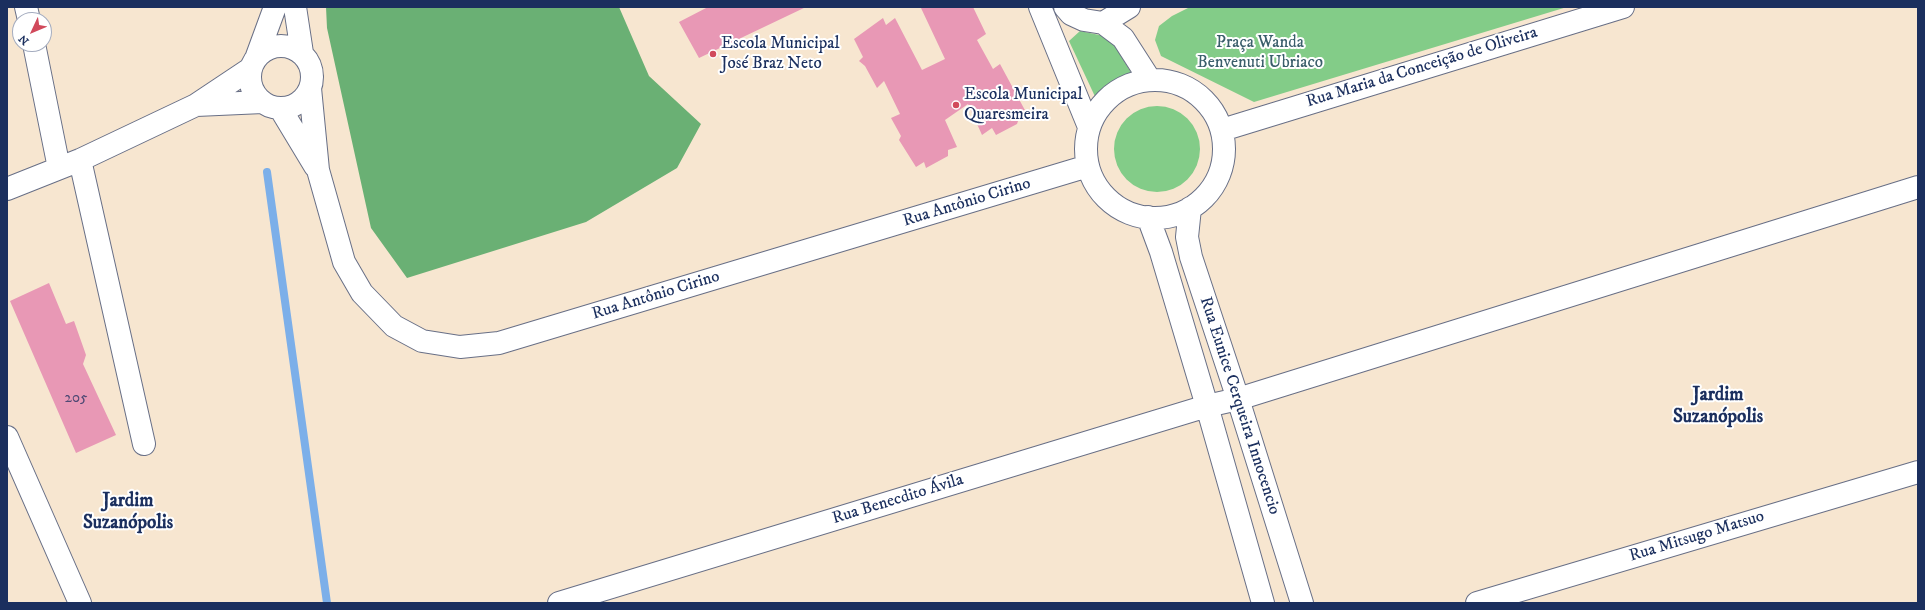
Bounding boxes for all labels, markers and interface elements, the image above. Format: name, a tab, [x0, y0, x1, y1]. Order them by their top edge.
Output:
north arrow	[12, 12, 52, 52]
street label: Rua Maria da Conceição de Oliveira	[1304, 23, 1540, 113]
text: N	[16, 32, 32, 48]
park label: Praça Wanda Benvenuti Ubriaco	[1197, 33, 1323, 73]
place label: Escola Municipal José Braz Neto	[721, 34, 840, 74]
marker: Escola Municipal José Braz Neto	[708, 49, 718, 59]
place label: Escola Municipal Quaresmeira	[964, 85, 1083, 125]
marker: Escola Municipal Quaresmeira	[951, 100, 961, 110]
street label: Rua Antônio Cirino	[901, 174, 1033, 232]
street label: Rua Antônio Cirino	[590, 267, 722, 325]
street label: Rua Eunice Cerqueira Innocencio	[1194, 294, 1284, 518]
district label: Jardim Suzanópolis	[1673, 385, 1763, 429]
house number: 205	[65, 390, 87, 408]
street label: Rua Benecdito Ávila	[830, 470, 966, 530]
district label: Jardim Suzanópolis	[83, 491, 173, 535]
street label: Rua Mitsugo Matsuo	[1627, 507, 1767, 567]

